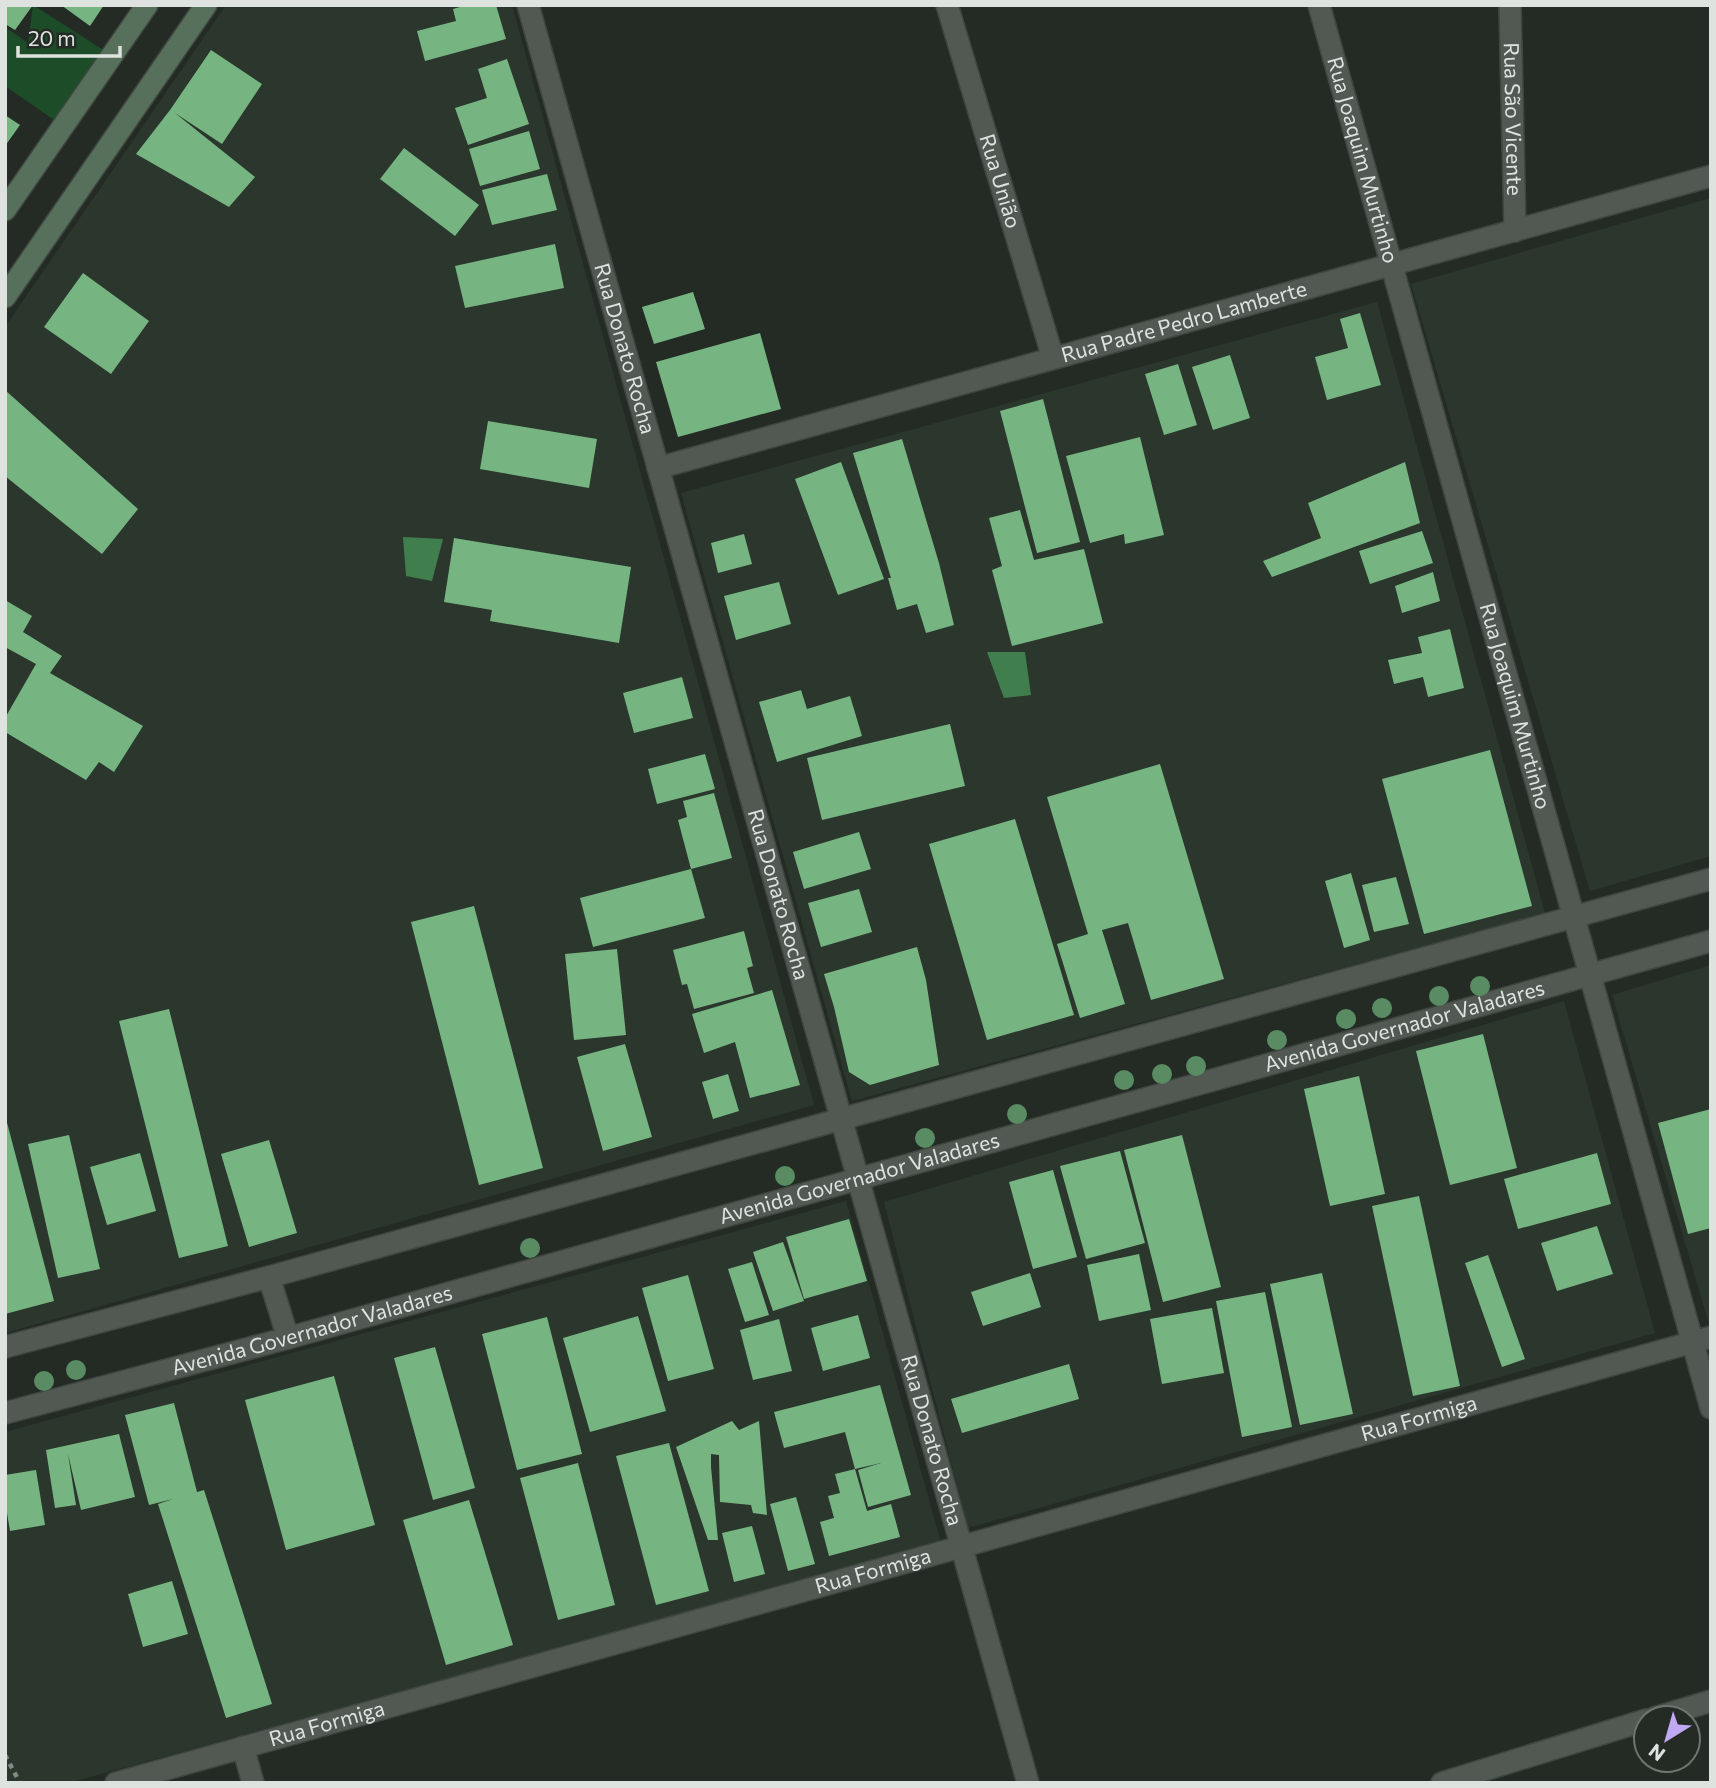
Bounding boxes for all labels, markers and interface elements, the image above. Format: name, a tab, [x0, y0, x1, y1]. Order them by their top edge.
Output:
scale bar	[18, 14, 119, 58]
text: 20 m	[28, 25, 76, 50]
street label: Rua São Vicente	[1500, 42, 1528, 196]
street label: Rua Joaquim Murtinho	[1323, 54, 1404, 266]
street label: Rua União	[975, 131, 1027, 231]
street label: Rua Donato Rocha	[590, 260, 662, 436]
street label: Rua Padre Pedro Lamberte	[1058, 275, 1309, 367]
street label: Rua Joaquim Murtinho	[1476, 600, 1557, 812]
street label: Rua Donato Rocha	[744, 806, 815, 982]
street label: Avenida Governador Valadares	[1261, 974, 1547, 1076]
street label: Avenida Governador Valadares	[716, 1126, 1002, 1228]
street label: Avenida Governador Valadares	[169, 1279, 455, 1379]
street label: Rua Donato Rocha	[897, 1352, 969, 1528]
street label: Rua Formiga	[1358, 1389, 1479, 1445]
street label: Rua Formiga	[812, 1542, 933, 1598]
street label: Rua Formiga	[266, 1694, 387, 1751]
north arrow	[1632, 1704, 1702, 1774]
text: N	[1644, 1739, 1669, 1766]

